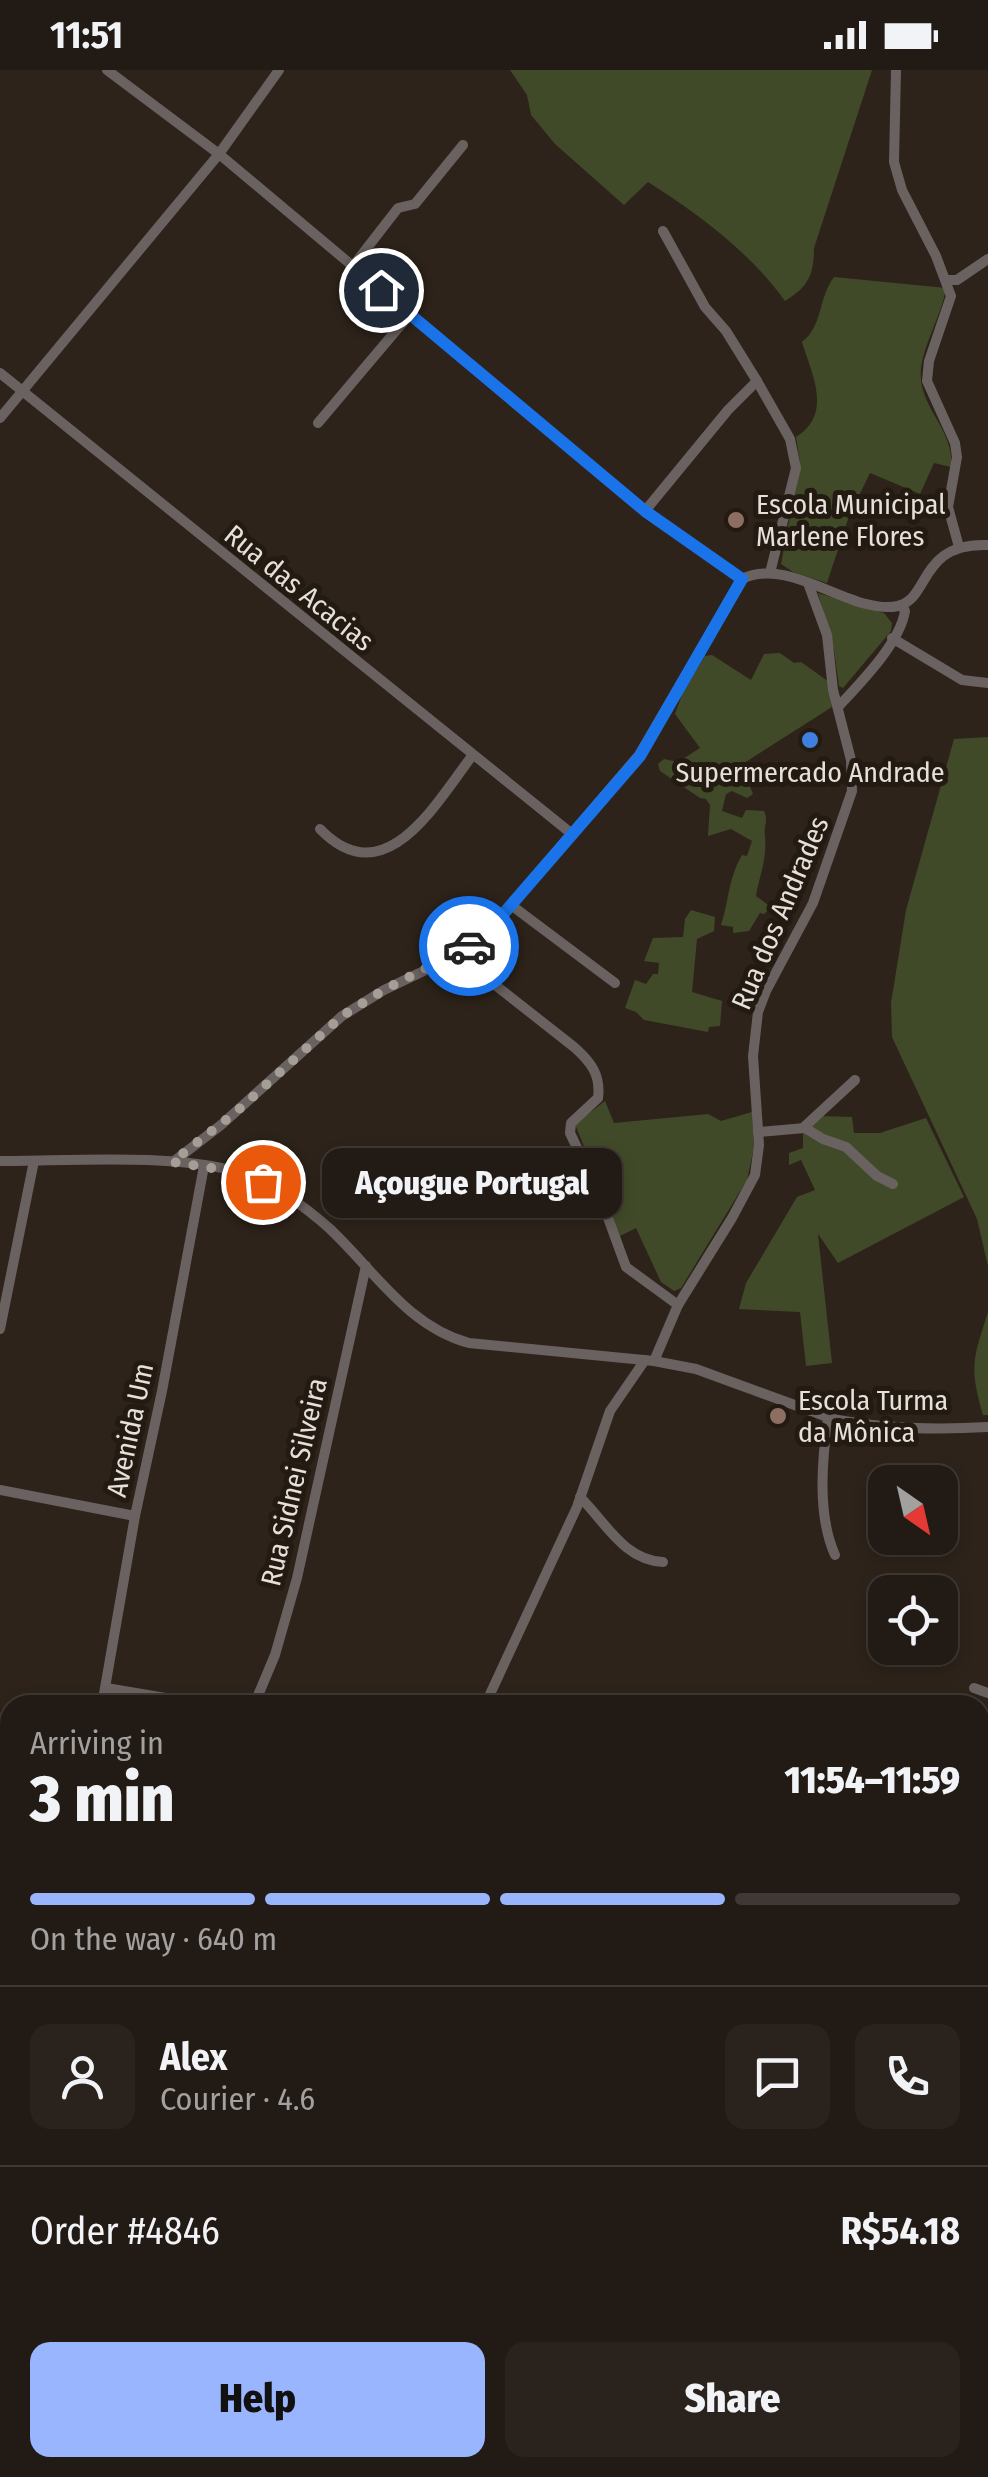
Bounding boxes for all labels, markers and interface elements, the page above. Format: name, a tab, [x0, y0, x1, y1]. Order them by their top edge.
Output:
text: 11:51	[50, 12, 123, 58]
pin	[339, 248, 424, 333]
icon: home	[354, 263, 409, 318]
place label: Escola Municipal Marlene Flores	[756, 488, 946, 553]
marker: Escola Municipal Marlene Flores	[725, 509, 747, 531]
street label: Rua das Acacias	[218, 518, 380, 658]
marker: Supermercado Andrade	[799, 729, 821, 751]
place label: Supermercado Andrade	[675, 756, 945, 789]
street label: Rua dos Andrades	[724, 812, 836, 1014]
courier	[419, 896, 519, 996]
icon: car	[442, 919, 497, 974]
pin	[221, 1140, 306, 1225]
callout: Açougue Portugal	[323, 1147, 623, 1217]
icon: bag	[236, 1155, 291, 1210]
text: Açougue Portugal	[355, 1164, 589, 1202]
street label: Avenida Um	[100, 1360, 160, 1500]
street label: Rua Sidnei Silveira	[254, 1375, 334, 1589]
place label: Escola Turma da Mônica	[798, 1384, 948, 1449]
marker: Escola Turma da Mônica	[767, 1405, 789, 1427]
north arrow	[868, 1465, 958, 1555]
map controls	[868, 1465, 958, 1665]
button: locate	[868, 1575, 958, 1665]
text: Arriving in	[30, 1724, 164, 1762]
text: 11:54–11:59	[784, 1757, 960, 1803]
text: 3 min	[30, 1760, 175, 1838]
text: On the way · 640 m	[30, 1920, 277, 1958]
button: person	[30, 2024, 135, 2129]
button: chat	[725, 2024, 830, 2129]
button: phone	[855, 2024, 960, 2129]
text: Alex	[160, 2034, 227, 2080]
text: Courier · 4.6	[160, 2080, 315, 2118]
text: Order #4846	[30, 2208, 220, 2254]
text: R$54.18	[841, 2208, 960, 2254]
button: Help	[30, 2342, 485, 2457]
button: Share	[505, 2342, 960, 2457]

